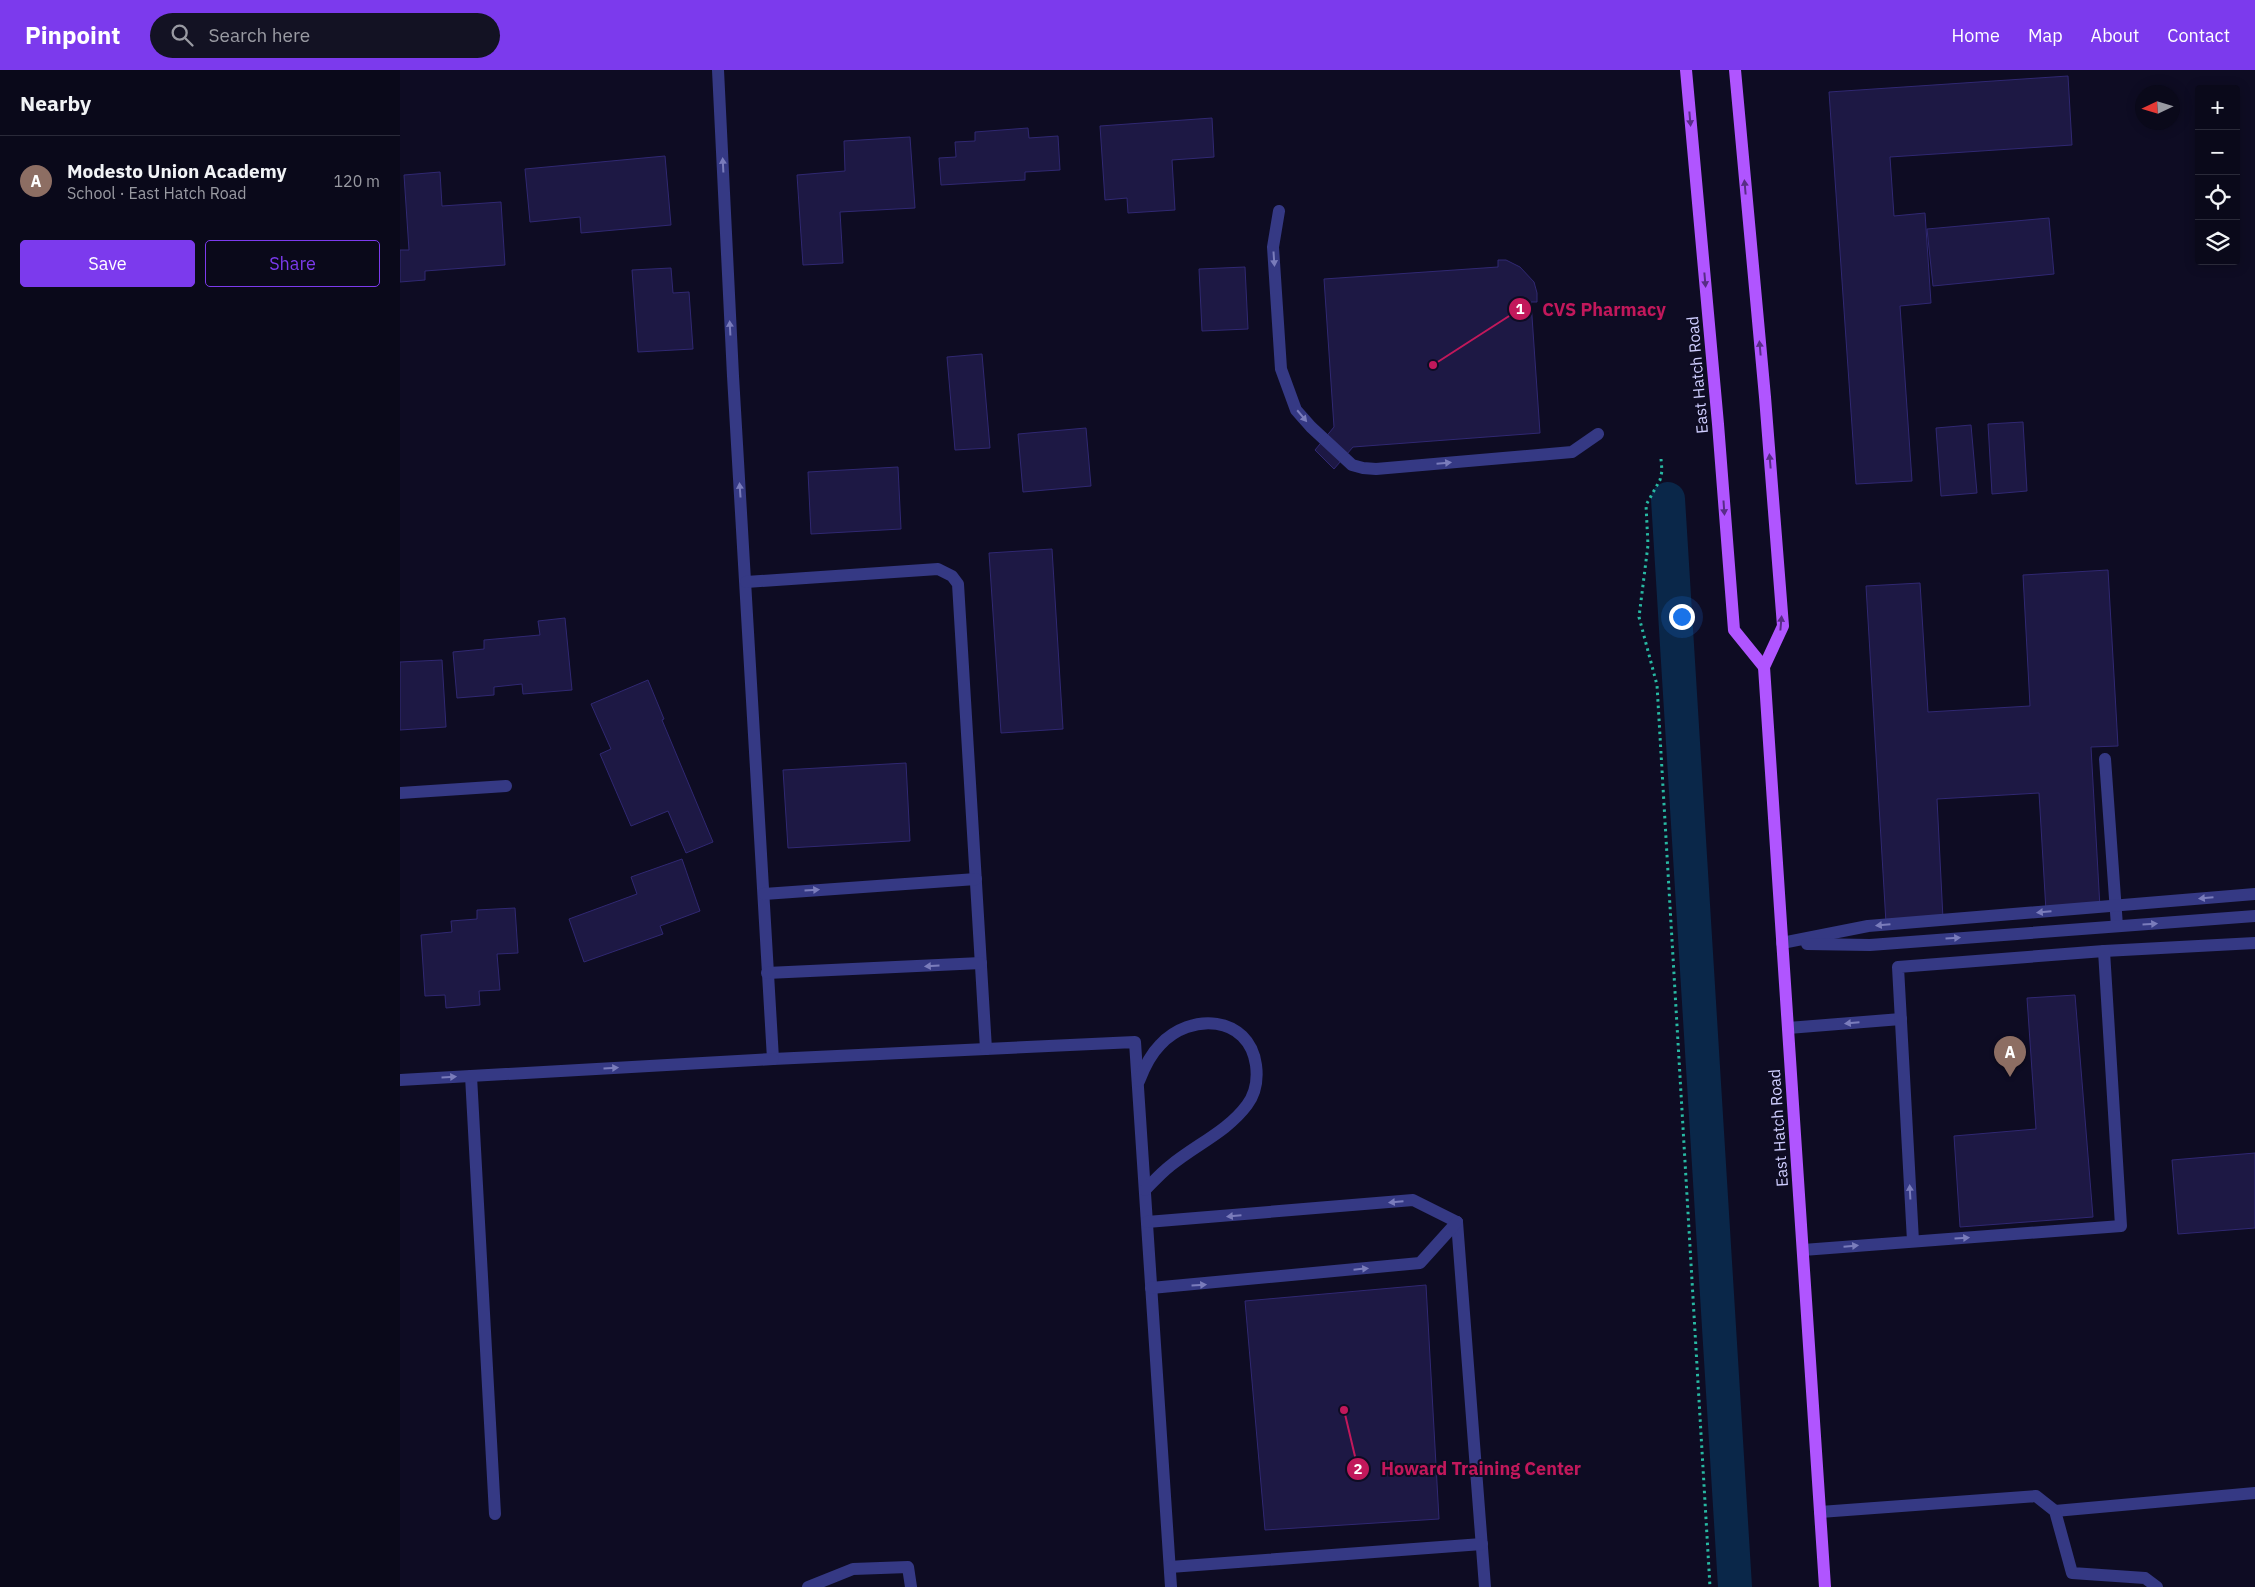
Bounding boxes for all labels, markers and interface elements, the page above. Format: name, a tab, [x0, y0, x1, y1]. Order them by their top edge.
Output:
search box	[150, 13, 500, 58]
text: Pinpoint	[25, 19, 120, 51]
icon: search	[168, 21, 196, 49]
text: Search here	[208, 23, 310, 47]
text: Home	[1952, 24, 2000, 47]
text: Map	[2028, 24, 2063, 47]
text: About	[2091, 24, 2139, 47]
text: Contact	[2167, 24, 2230, 47]
north arrow	[2135, 85, 2180, 130]
map controls	[2195, 85, 2240, 265]
button: +	[2195, 85, 2240, 130]
text: Nearby	[20, 89, 91, 117]
one-way arrow	[1686, 111, 1694, 127]
button: −	[2195, 130, 2240, 175]
one-way arrow	[718, 157, 726, 173]
text: Modesto Union Academy	[67, 159, 287, 183]
text: A	[31, 171, 41, 191]
text: 120 m	[333, 171, 380, 191]
button: locate	[2195, 175, 2240, 220]
one-way arrow	[1741, 178, 1749, 194]
text: School · East Hatch Road	[67, 183, 247, 203]
button: layers	[2195, 220, 2240, 265]
button: Save	[20, 240, 195, 287]
button: Share	[205, 240, 380, 287]
one-way arrow	[1270, 251, 1278, 267]
one-way arrow	[1701, 273, 1709, 289]
callout: CVS Pharmacy	[1507, 293, 1676, 326]
text: CVS Pharmacy	[1542, 298, 1666, 321]
text: 1	[1515, 299, 1525, 318]
street label: East Hatch Road	[1682, 315, 1712, 435]
one-way arrow	[726, 319, 734, 335]
one-way arrow	[1756, 340, 1764, 356]
one-way arrow	[1296, 409, 1307, 422]
one-way arrow	[1766, 453, 1774, 469]
one-way arrow	[1436, 459, 1452, 467]
one-way arrow	[736, 482, 744, 498]
one-way arrow	[1721, 500, 1729, 516]
your location	[1669, 604, 1695, 630]
one-way arrow	[1777, 614, 1785, 630]
one-way arrow	[804, 886, 820, 894]
one-way arrow	[2198, 894, 2214, 902]
one-way arrow	[2036, 908, 2052, 916]
one-way arrow	[2142, 919, 2158, 927]
one-way arrow	[1874, 921, 1890, 929]
one-way arrow	[1945, 934, 1961, 942]
one-way arrow	[924, 962, 940, 970]
one-way arrow	[1844, 1019, 1860, 1027]
pin: A	[1994, 1036, 2026, 1077]
one-way arrow	[603, 1064, 619, 1072]
street label: East Hatch Road	[1764, 1068, 1792, 1188]
one-way arrow	[441, 1073, 457, 1081]
one-way arrow	[1906, 1184, 1914, 1200]
one-way arrow	[1388, 1198, 1404, 1206]
one-way arrow	[1226, 1212, 1242, 1220]
one-way arrow	[1954, 1233, 1970, 1241]
one-way arrow	[1844, 1241, 1860, 1249]
one-way arrow	[1353, 1265, 1369, 1273]
one-way arrow	[1192, 1280, 1208, 1288]
callout: Howard Training Center	[1346, 1452, 1591, 1485]
text: Howard Training Center	[1381, 1457, 1581, 1480]
text: 2	[1353, 1459, 1363, 1478]

